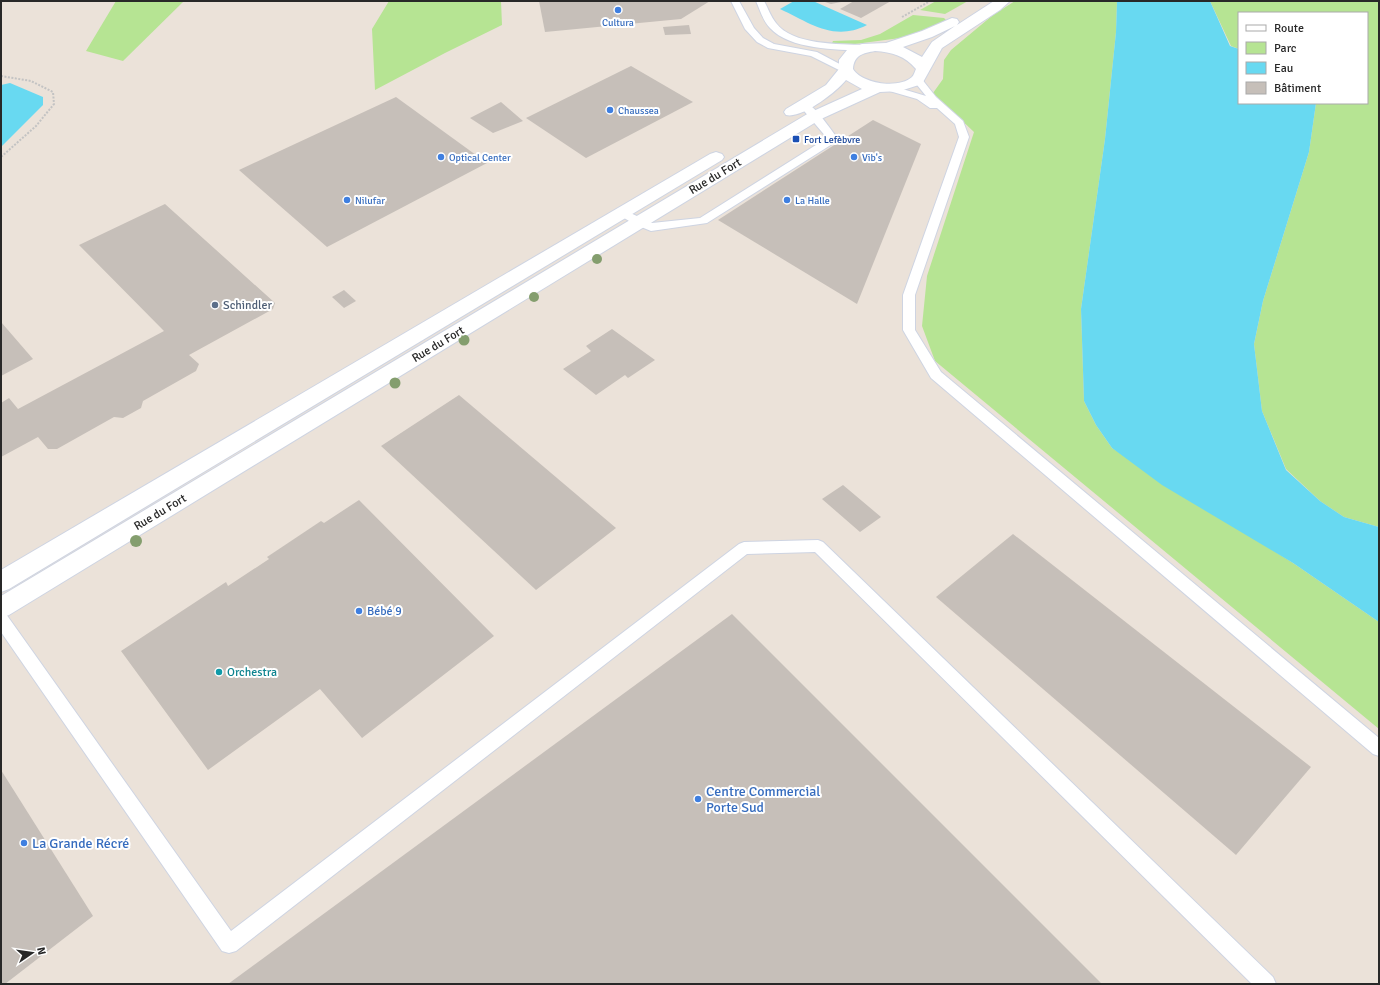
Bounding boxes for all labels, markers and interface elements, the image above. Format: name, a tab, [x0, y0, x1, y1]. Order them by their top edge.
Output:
marker: Cultura	[613, 5, 623, 15]
legend	[1238, 12, 1368, 104]
place label: Cultura	[602, 17, 634, 29]
text: Route	[1274, 21, 1304, 36]
text: Parc	[1274, 41, 1297, 56]
text: Eau	[1274, 61, 1293, 76]
text: Bâtiment	[1274, 81, 1321, 96]
marker: Chaussea	[605, 105, 615, 115]
place label: Chaussea	[618, 105, 659, 117]
marker: Fort Lefèbvre	[791, 134, 801, 144]
place label: Fort Lefèbvre	[804, 134, 860, 146]
marker: Optical Center	[436, 152, 446, 162]
place label: Optical Center	[449, 152, 511, 164]
marker: Vib's	[849, 152, 859, 162]
place label: Vib's	[862, 152, 883, 164]
street label: Rue du Fort	[686, 155, 744, 198]
marker: Nilufar	[342, 195, 352, 205]
place label: Nilufar	[355, 195, 385, 207]
marker: La Halle	[782, 195, 792, 205]
place label: La Halle	[795, 195, 830, 207]
place label: Schindler	[223, 298, 272, 313]
marker: Schindler	[210, 300, 220, 310]
street label: Rue du Fort	[409, 323, 467, 366]
street label: Rue du Fort	[131, 491, 189, 534]
place label: Bébé 9	[367, 604, 402, 619]
marker: Bébé 9	[354, 606, 364, 616]
place label: Orchestra	[227, 665, 277, 680]
marker: Orchestra	[214, 667, 224, 677]
place label: Centre Commercial Porte Sud	[706, 783, 820, 816]
marker: Centre Commercial Porte Sud	[693, 794, 703, 804]
place label: La Grande Récré	[32, 835, 129, 852]
marker: La Grande Récré	[19, 838, 29, 848]
north arrow	[12, 933, 52, 973]
text: N	[34, 946, 48, 956]

